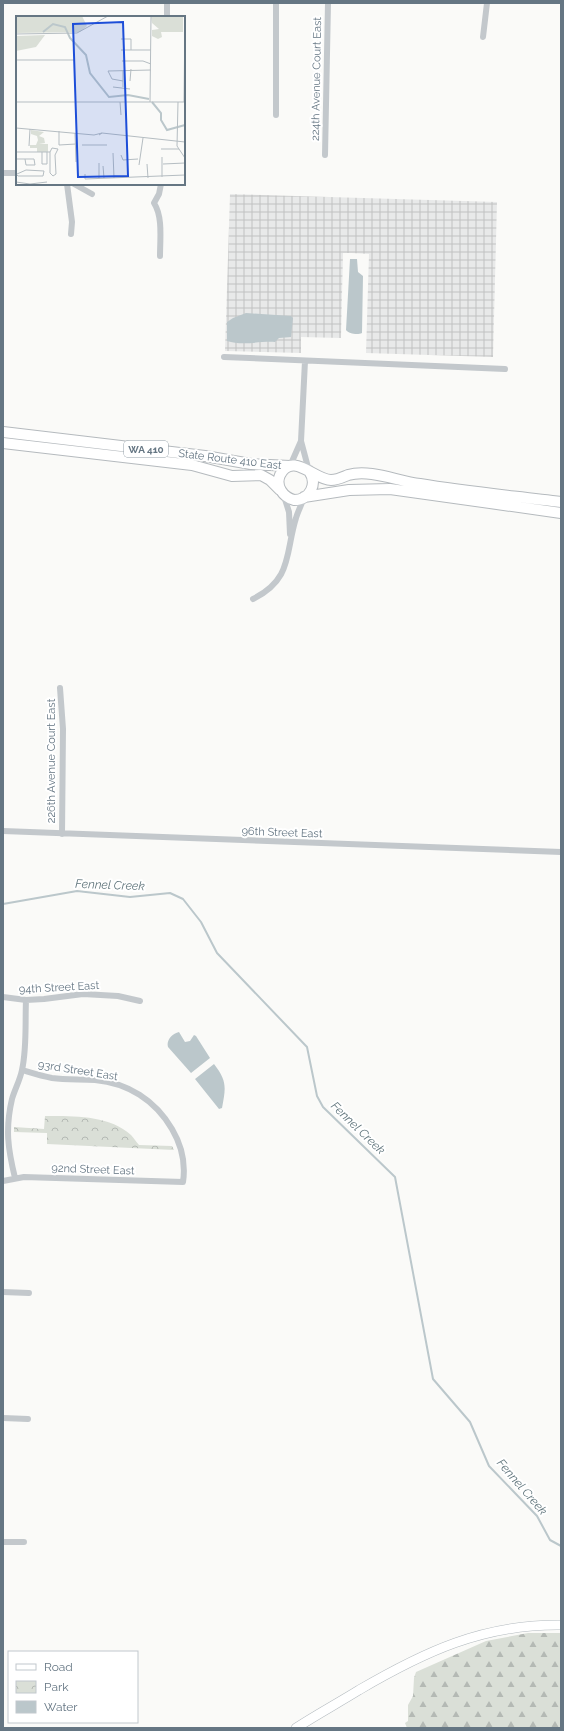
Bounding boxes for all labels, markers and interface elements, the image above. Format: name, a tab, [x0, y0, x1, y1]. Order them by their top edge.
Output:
inset map	[16, 16, 185, 185]
street label: 224th Avenue Court East	[309, 17, 324, 141]
road number: WA 410	[124, 441, 168, 457]
street label: State Route 410 East	[178, 447, 283, 472]
street label: 226th Avenue Court East	[45, 698, 58, 823]
street label: 96th Street East	[241, 825, 323, 840]
water label: Fennel Creek	[75, 877, 146, 893]
street label: 94th Street East	[19, 979, 100, 996]
street label: 93rd Street East	[37, 1058, 119, 1083]
water label: Fennel Creek	[328, 1099, 388, 1158]
street label: 92nd Street East	[51, 1162, 135, 1177]
water label: Fennel Creek	[494, 1456, 551, 1518]
legend	[8, 1651, 138, 1723]
text: Road	[44, 1660, 73, 1674]
text: Park	[44, 1680, 69, 1694]
text: Water	[44, 1700, 78, 1714]

